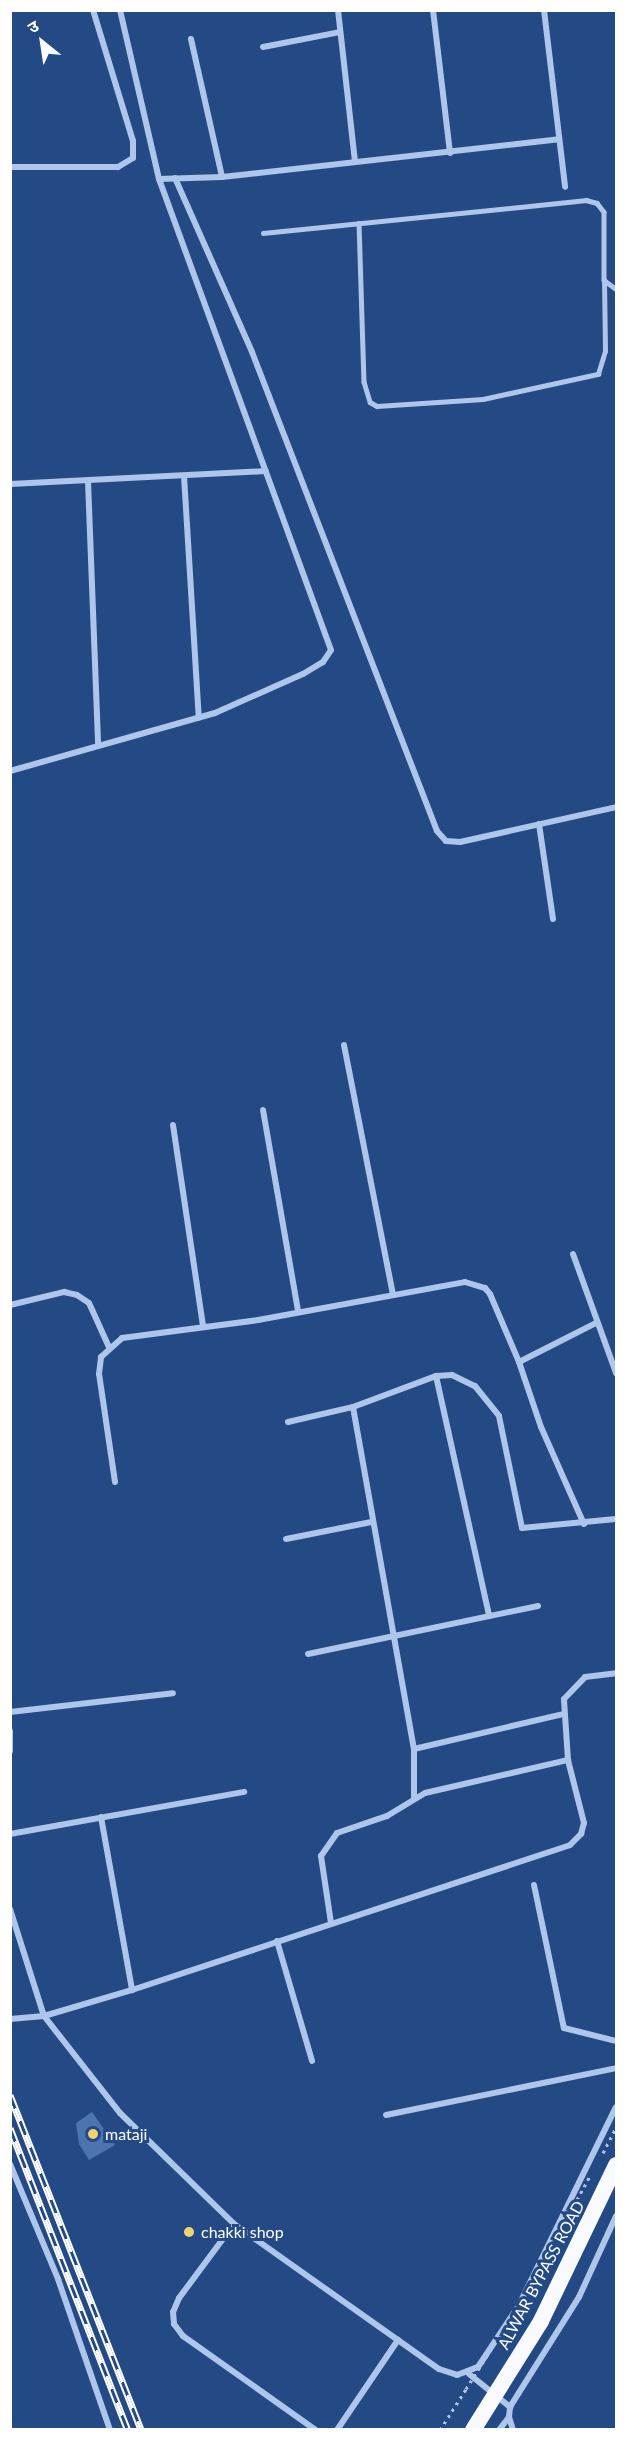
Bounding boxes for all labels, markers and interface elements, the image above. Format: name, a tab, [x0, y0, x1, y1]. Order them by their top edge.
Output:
north arrow	[12, 12, 72, 72]
text: उ	[24, 15, 42, 37]
place label: mataji	[105, 2124, 147, 2144]
marker: mataji	[86, 2127, 100, 2141]
street label: ALWAR BYPASS ROAD	[494, 2198, 588, 2352]
place label: chakki shop	[201, 2222, 284, 2242]
marker: chakki shop	[182, 2225, 196, 2239]

